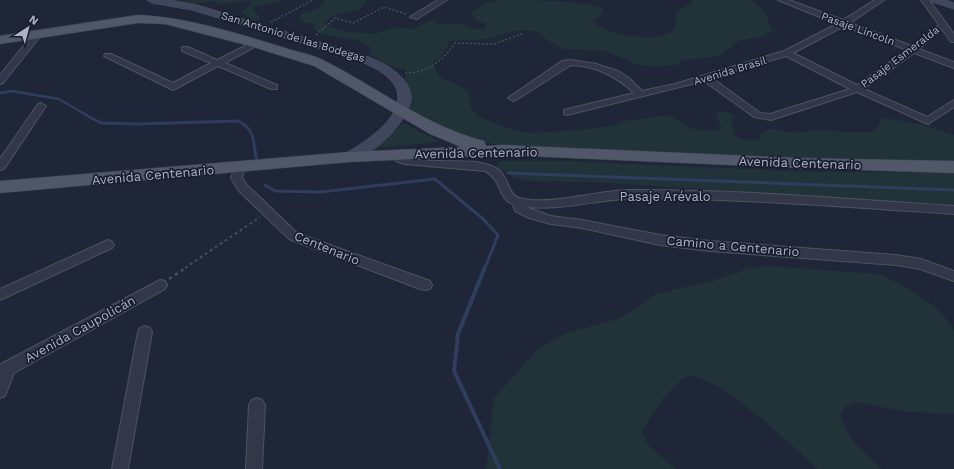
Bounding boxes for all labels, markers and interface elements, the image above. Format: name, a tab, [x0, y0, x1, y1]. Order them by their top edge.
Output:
north arrow	[8, 8, 48, 48]
street label: San Antonio de las Bodegas	[220, 9, 367, 65]
street label: Pasaje Lincoln	[819, 10, 897, 48]
text: N	[26, 13, 41, 28]
street label: Pasaje Esmeralda	[858, 23, 942, 91]
street label: Avenida Brasil	[692, 54, 768, 88]
street label: Avenida Centenario	[414, 144, 538, 162]
street label: Avenida Centenario	[738, 153, 862, 173]
street label: Avenida Centenario	[91, 162, 215, 188]
street label: Pasaje Arévalo	[619, 189, 711, 204]
street label: Centenario	[292, 228, 362, 268]
street label: Camino a Centenario	[666, 233, 800, 259]
street label: Avenida Caupolicán	[22, 292, 138, 366]

